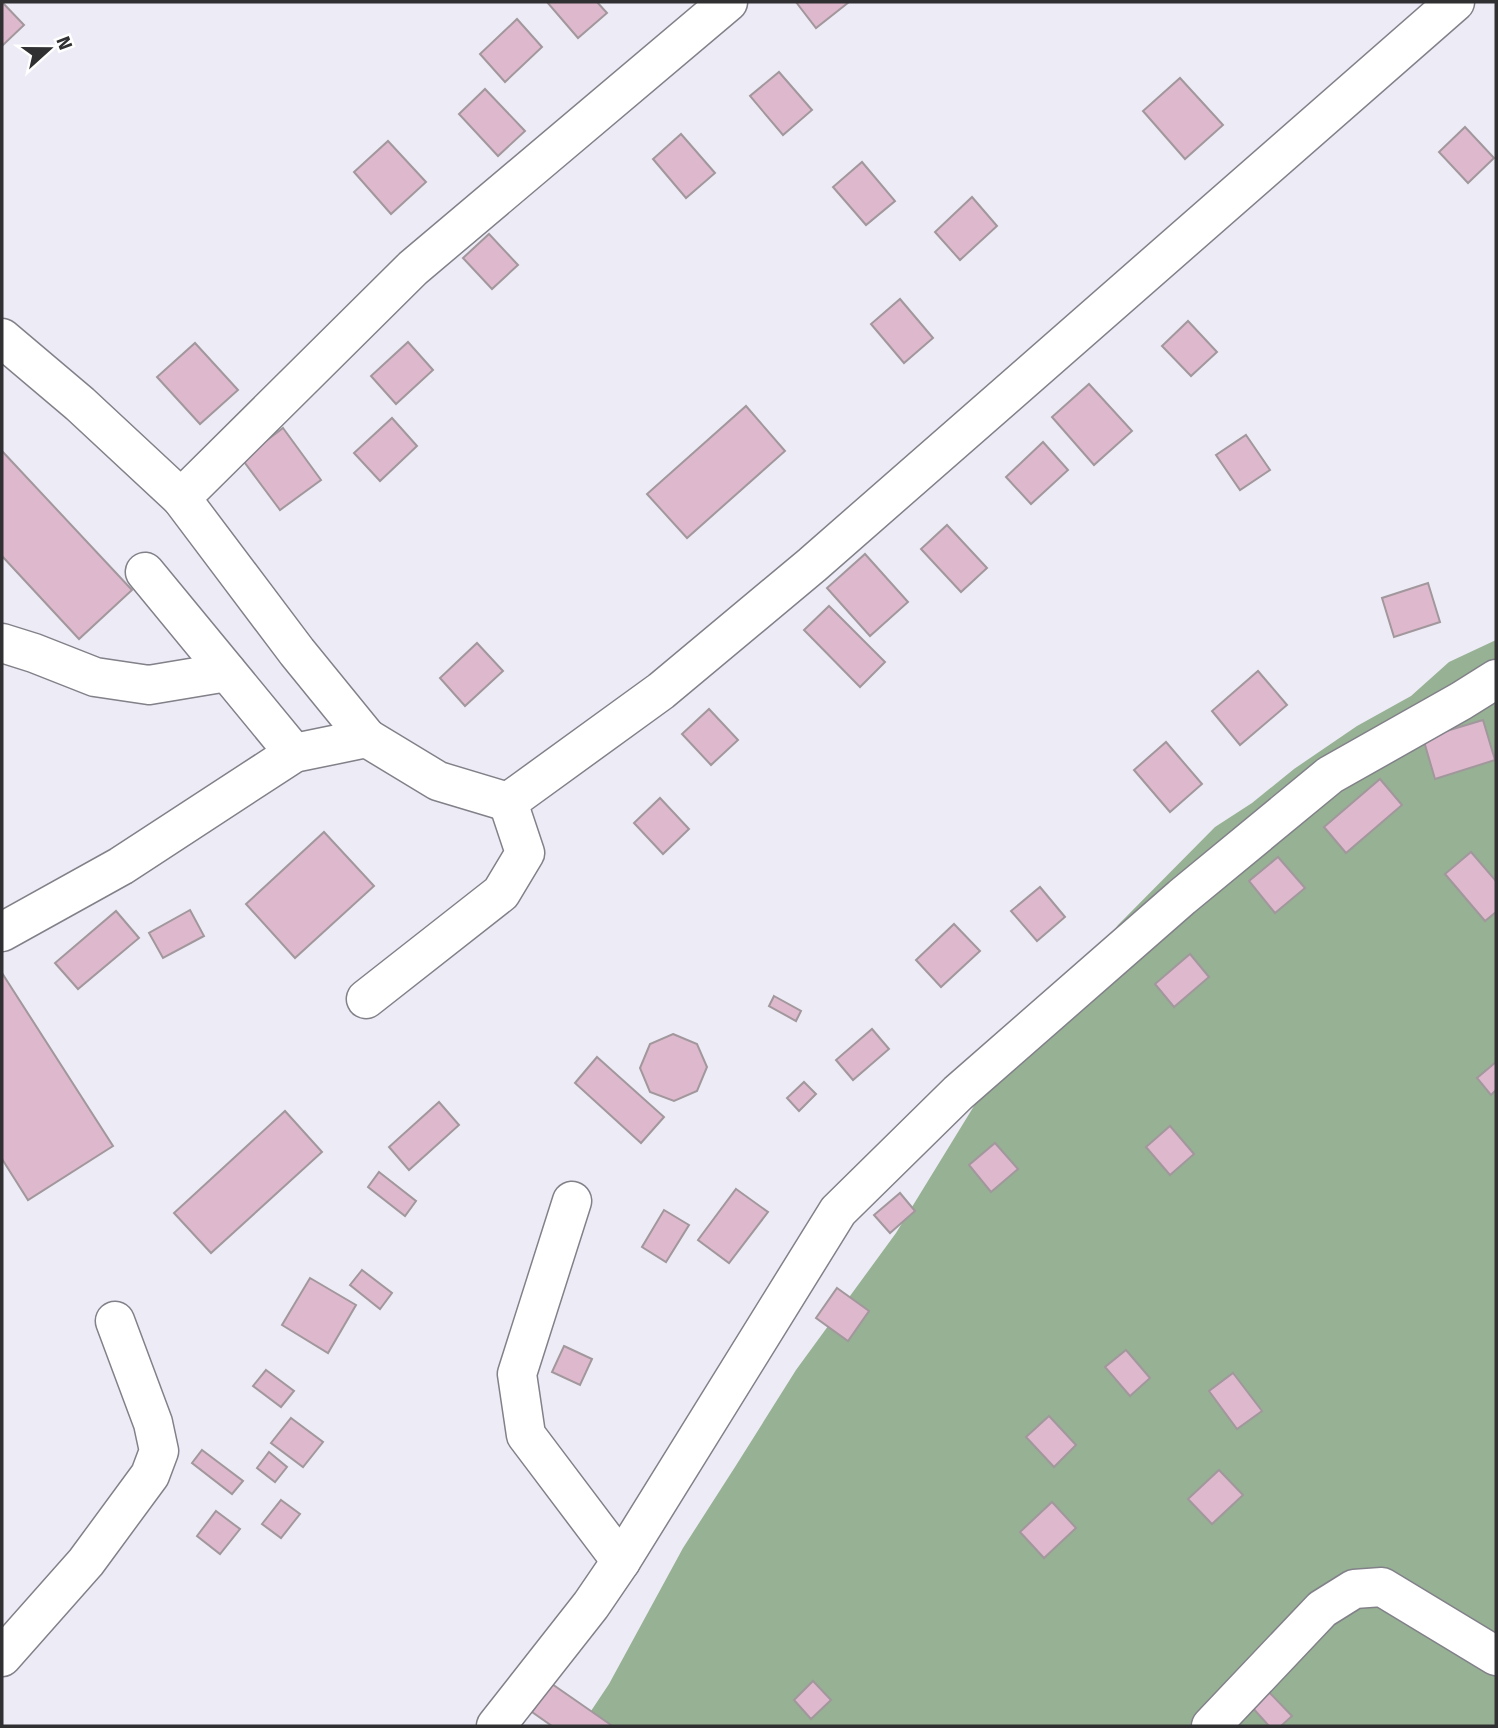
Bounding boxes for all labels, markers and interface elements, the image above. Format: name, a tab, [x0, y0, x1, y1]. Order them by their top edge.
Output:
north arrow	[14, 14, 84, 84]
text: N	[51, 33, 77, 53]

